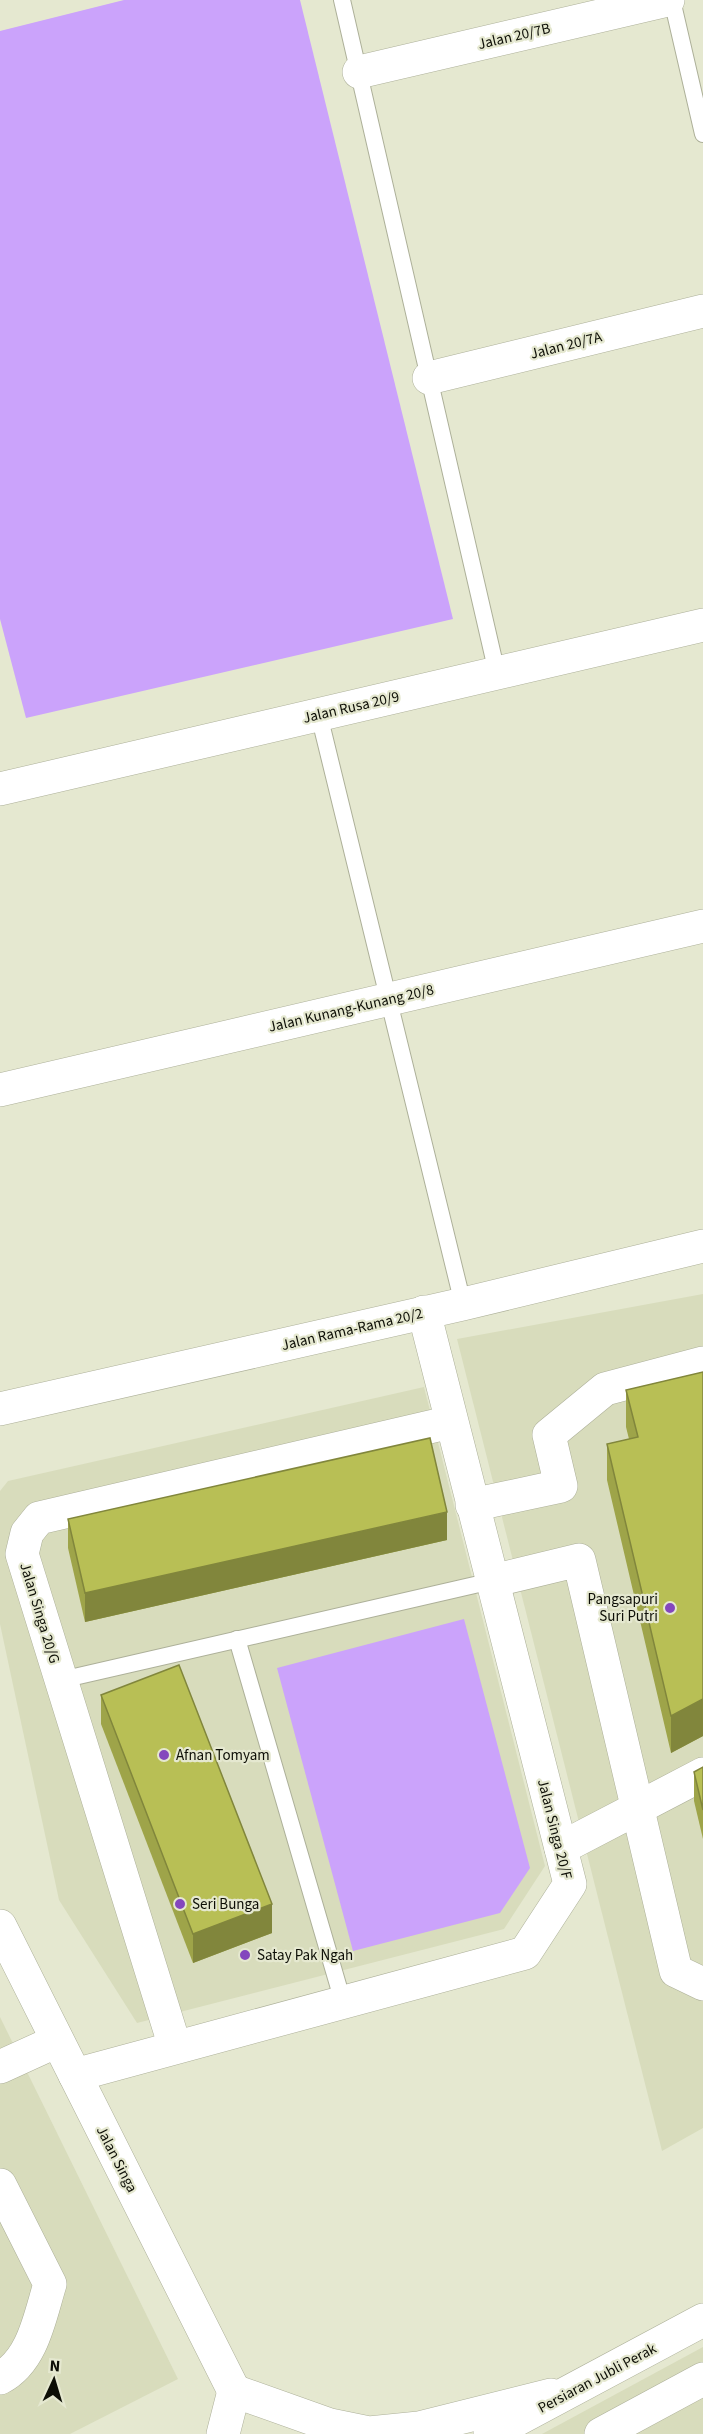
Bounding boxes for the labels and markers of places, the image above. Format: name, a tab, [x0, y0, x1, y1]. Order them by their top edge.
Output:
place label: Pangsapuri Suri Putri	[588, 1589, 658, 1627]
marker: Pangsapuri Suri Putri	[663, 1601, 677, 1615]
place label: Afnan Tomyam	[176, 1745, 270, 1766]
marker: Afnan Tomyam	[157, 1748, 171, 1762]
place label: Seri Bunga	[192, 1894, 259, 1915]
marker: Seri Bunga	[173, 1897, 187, 1911]
place label: Satay Pak Ngah	[257, 1945, 353, 1966]
marker: Satay Pak Ngah	[238, 1948, 252, 1962]

